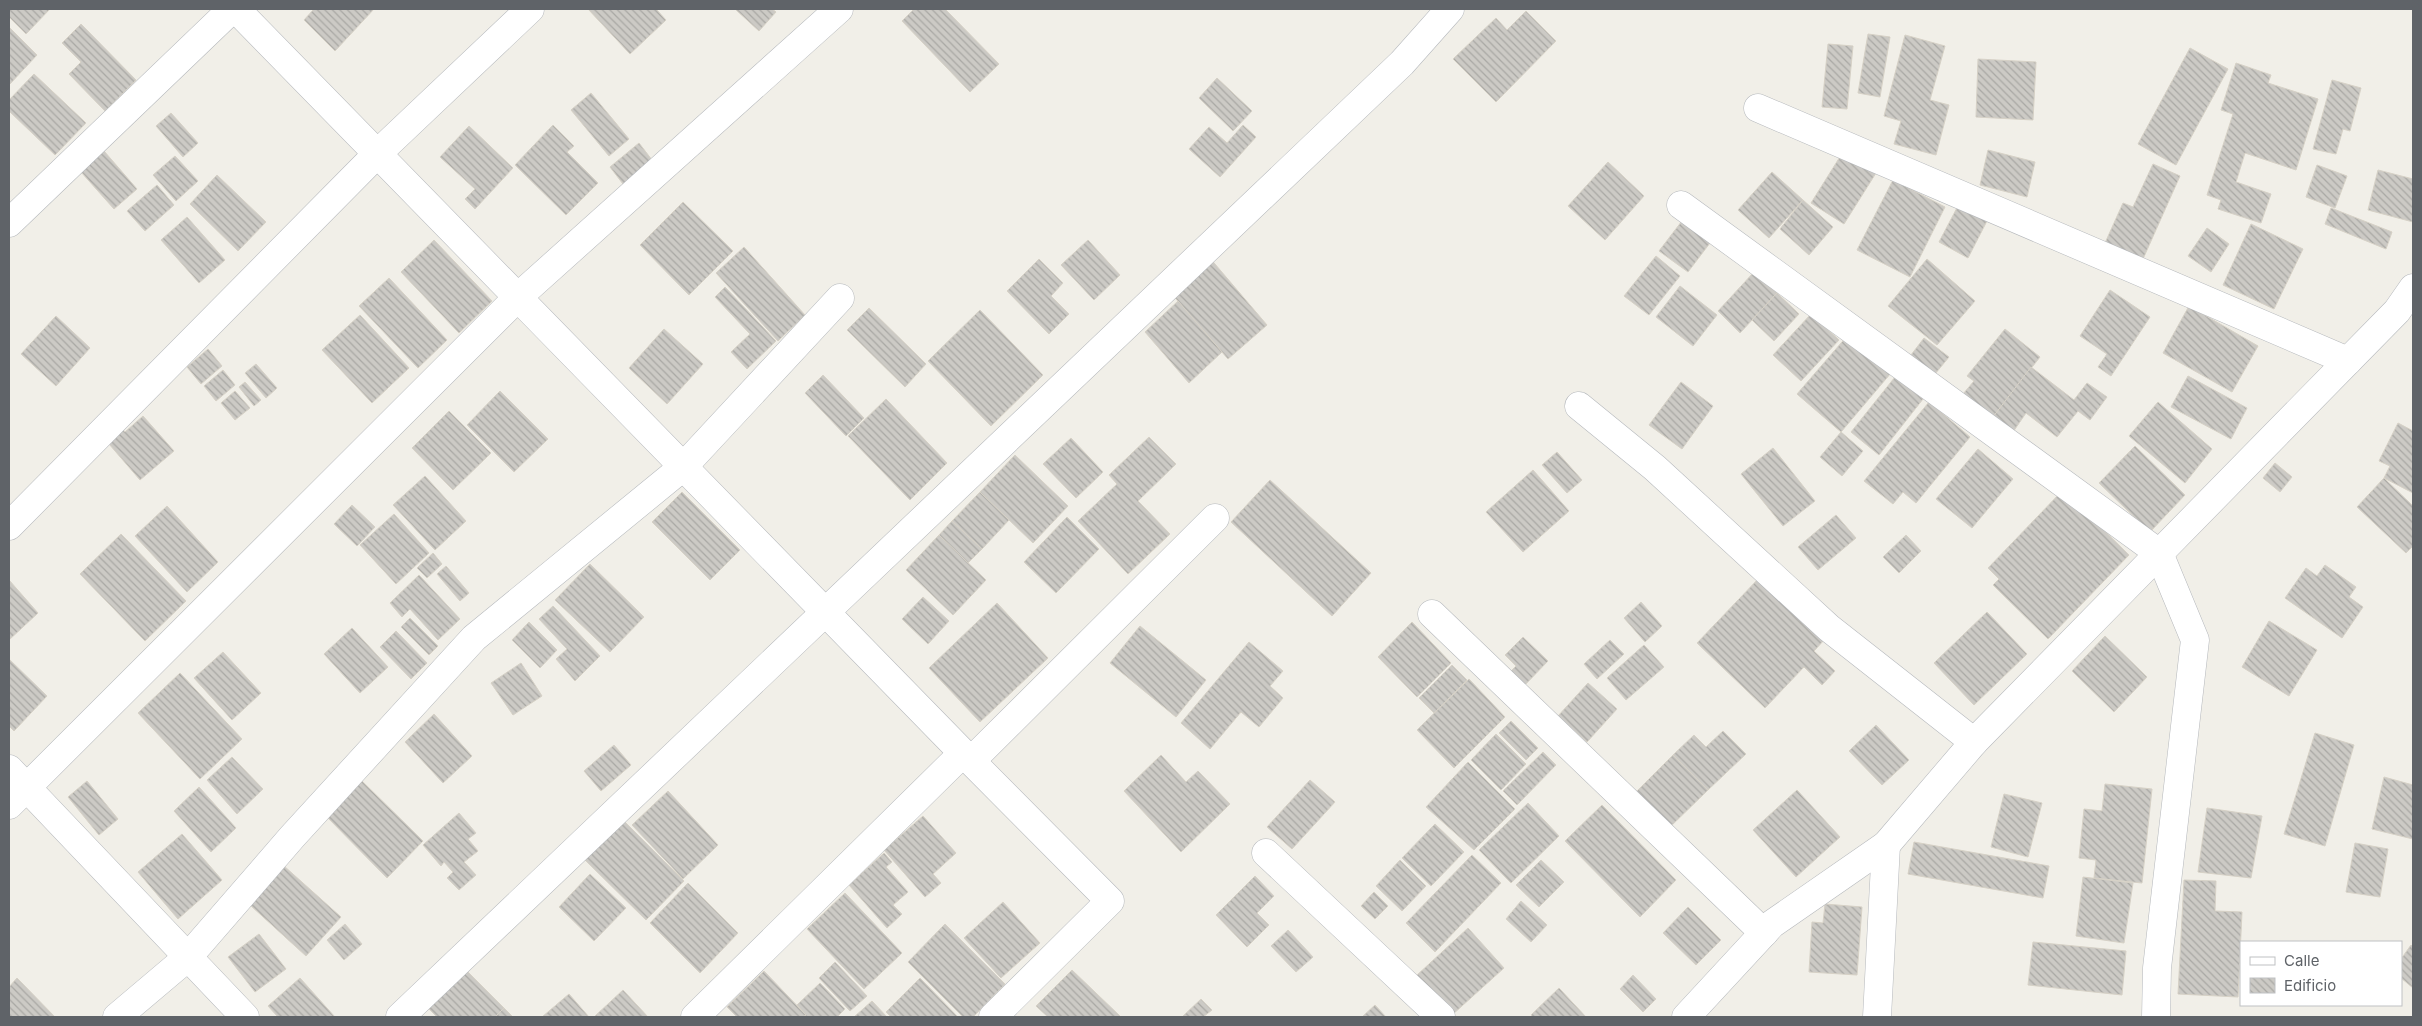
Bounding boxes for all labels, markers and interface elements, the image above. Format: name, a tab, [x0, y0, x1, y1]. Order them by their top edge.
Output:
legend	[2240, 941, 2402, 1006]
text: Calle	[2284, 951, 2319, 970]
text: Edificio	[2284, 976, 2336, 995]

